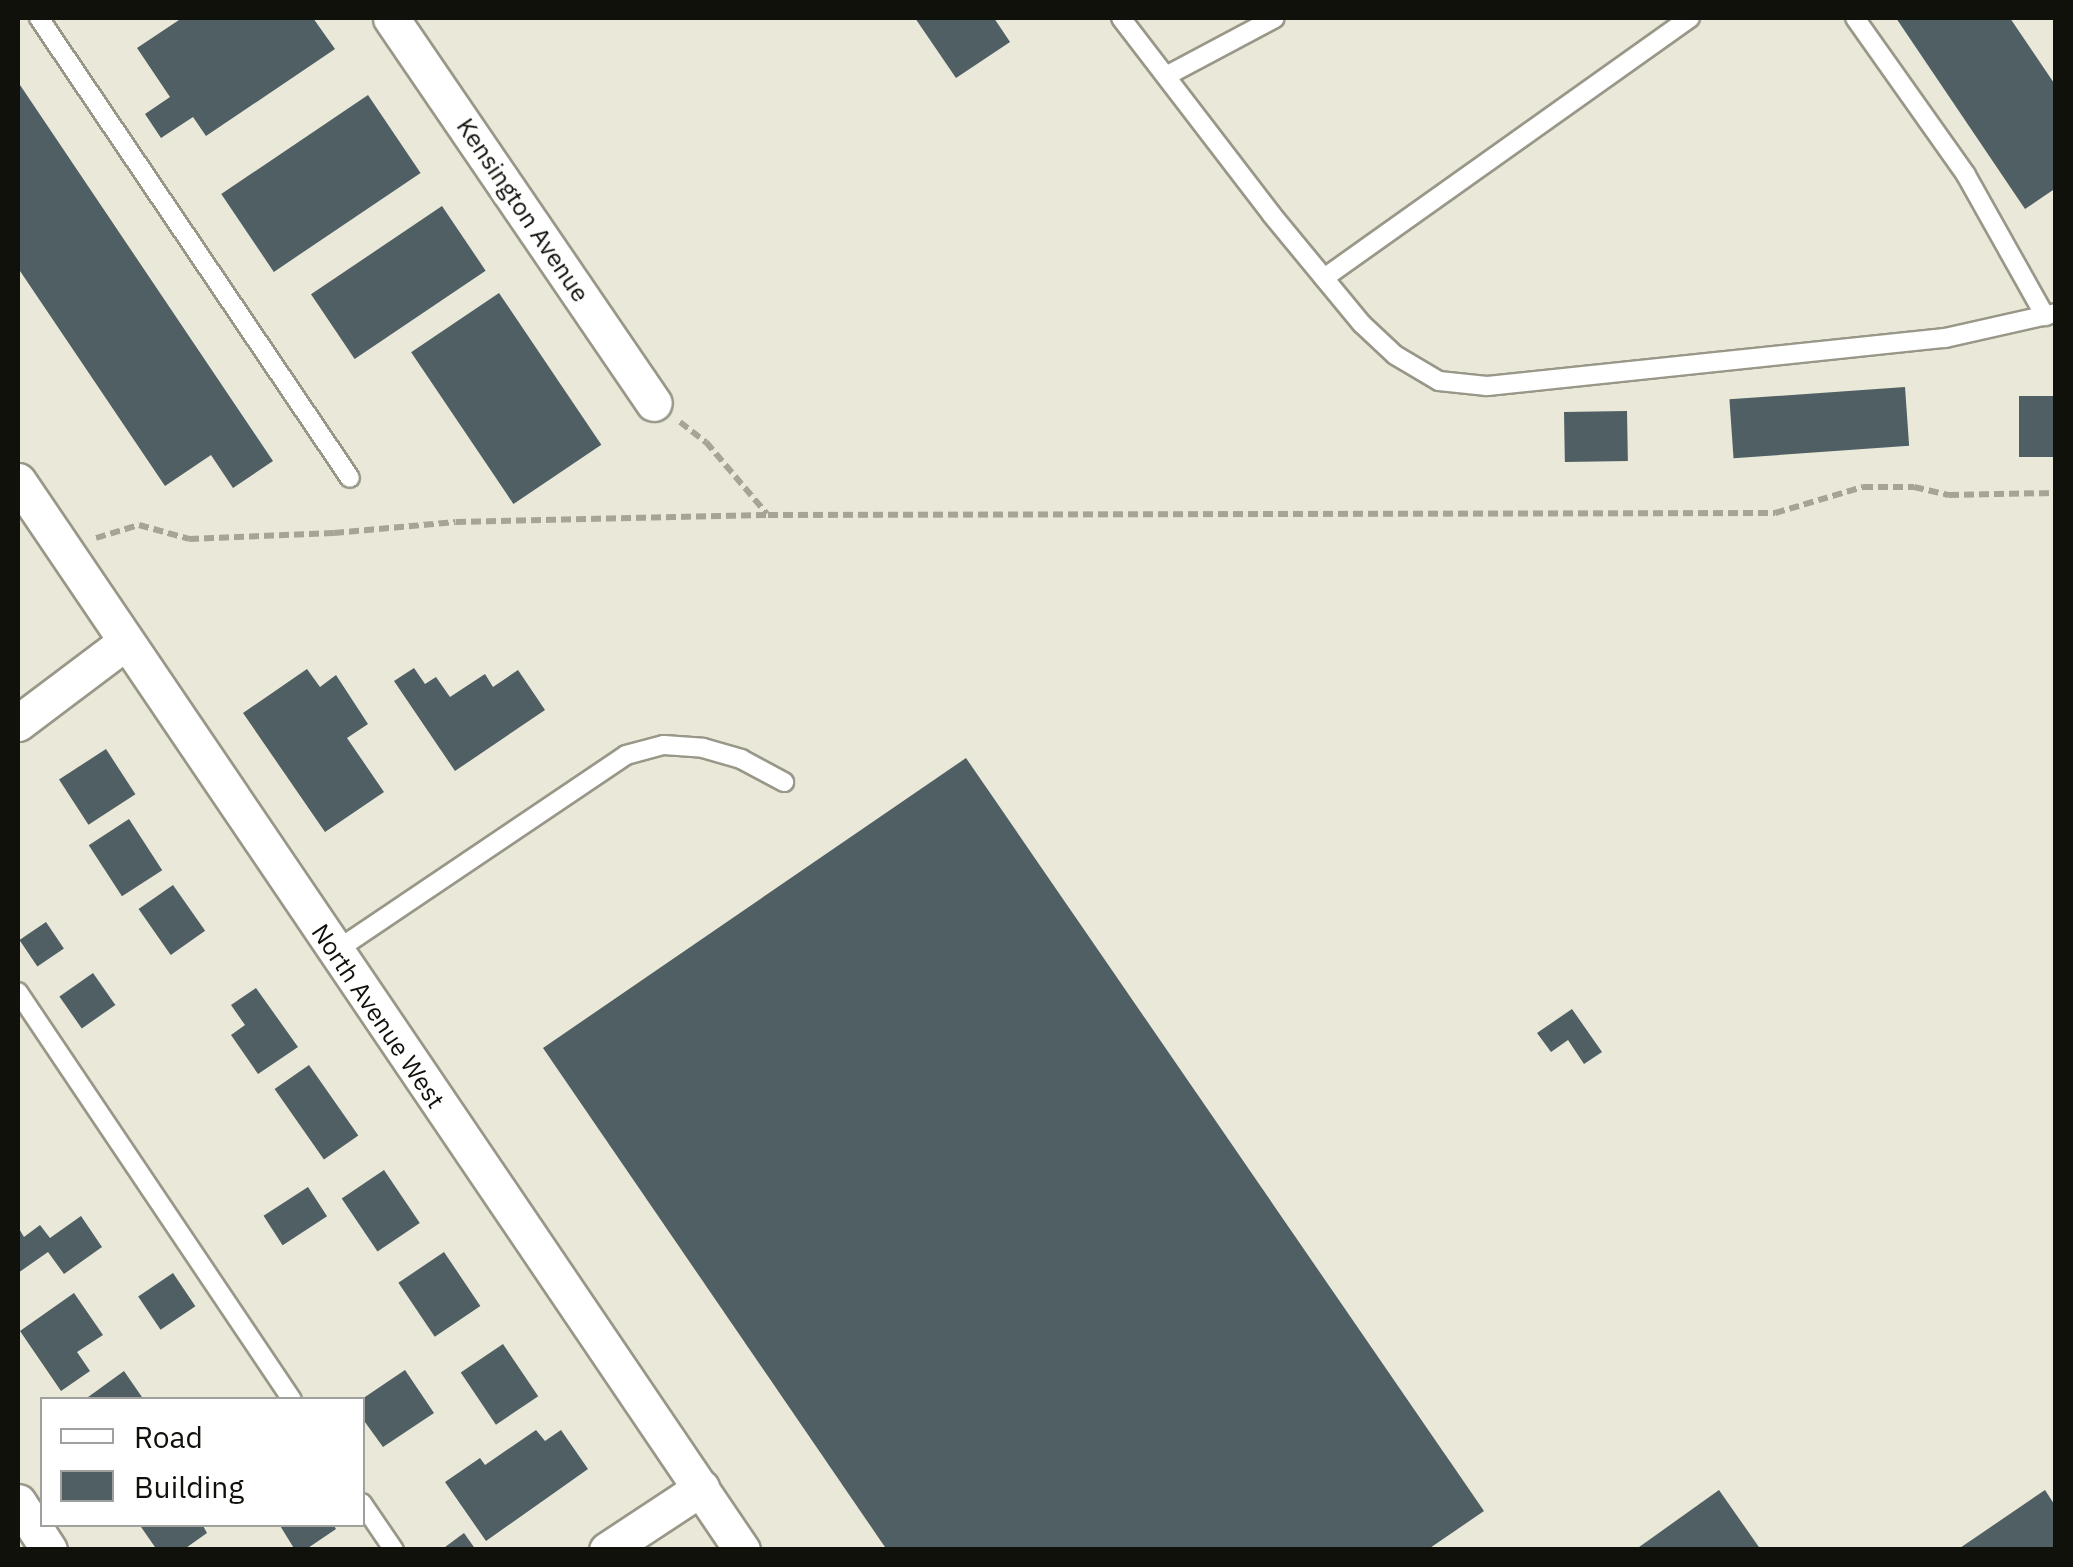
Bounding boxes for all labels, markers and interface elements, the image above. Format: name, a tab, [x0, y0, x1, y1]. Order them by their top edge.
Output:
street label: Kensington Avenue	[450, 112, 596, 308]
street label: North Avenue West	[305, 918, 451, 1114]
legend	[40, 1397, 365, 1527]
text: Road	[134, 1417, 203, 1456]
text: Building	[134, 1467, 244, 1506]

